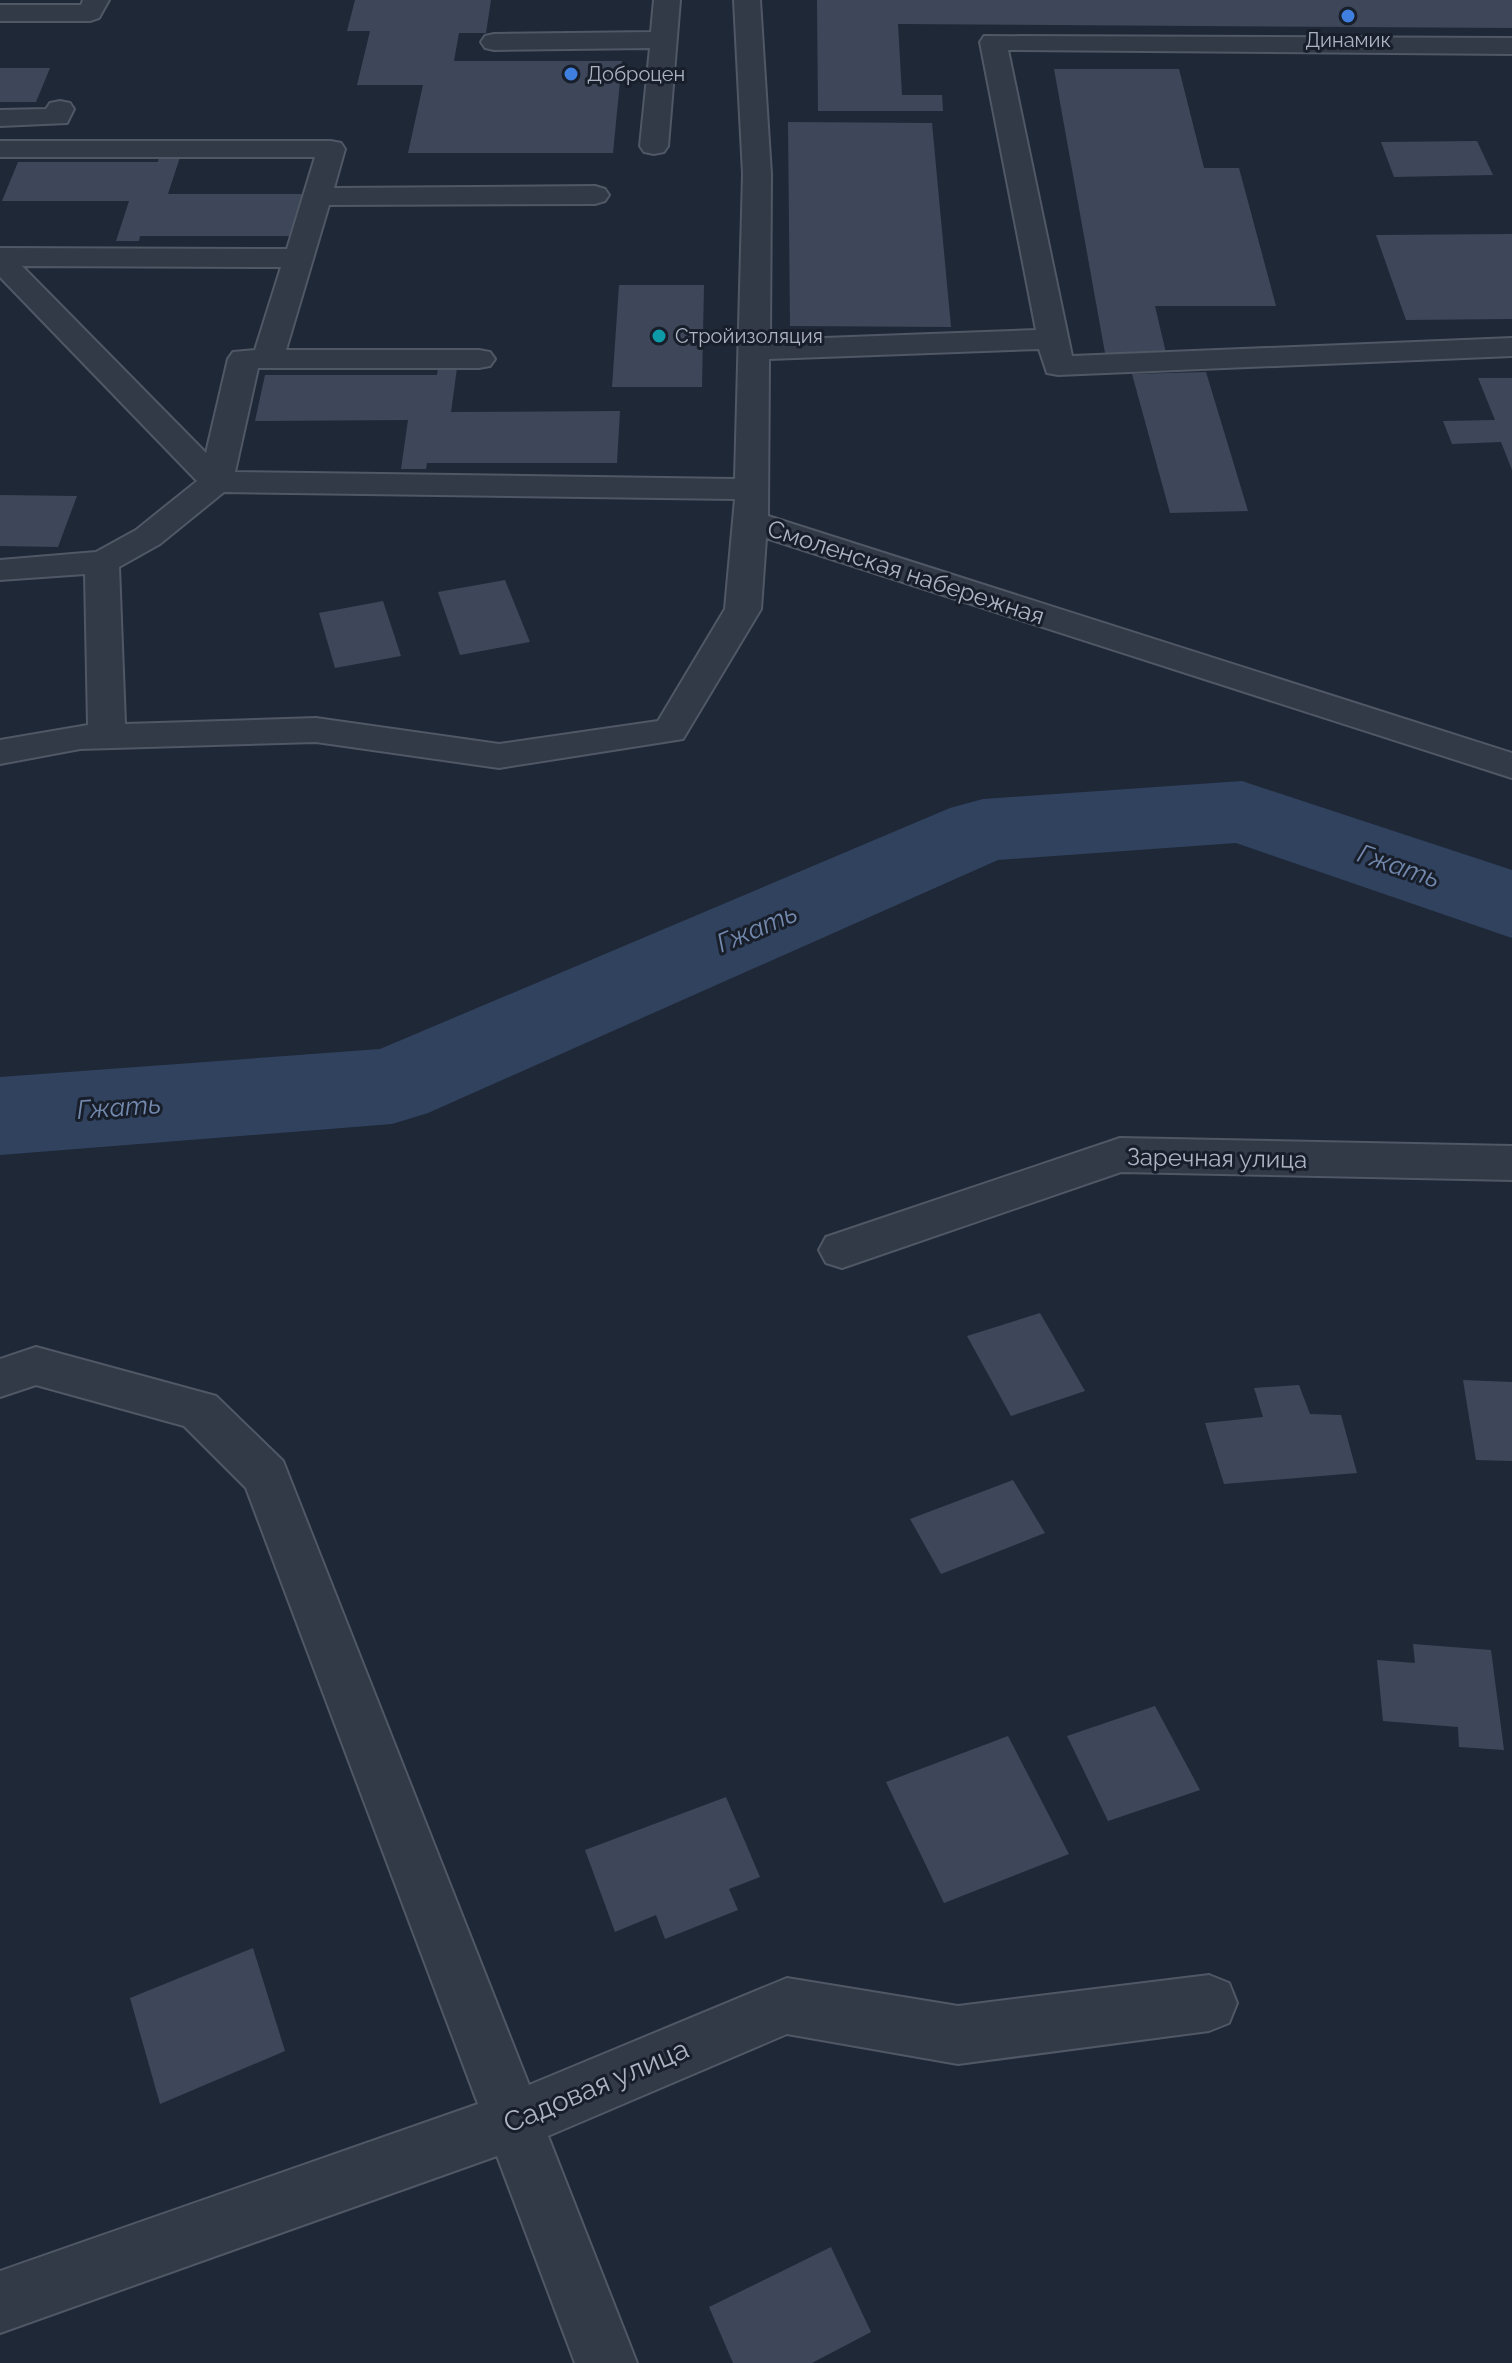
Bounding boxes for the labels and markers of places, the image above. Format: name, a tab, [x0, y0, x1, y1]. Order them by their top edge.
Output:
marker: Динамик	[1339, 7, 1357, 25]
place label: Динамик	[1305, 28, 1391, 52]
place label: Доброцен	[587, 62, 685, 86]
marker: Доброцен	[562, 65, 580, 83]
place label: Стройизоляция	[675, 324, 823, 348]
marker: Стройизоляция	[650, 327, 668, 345]

